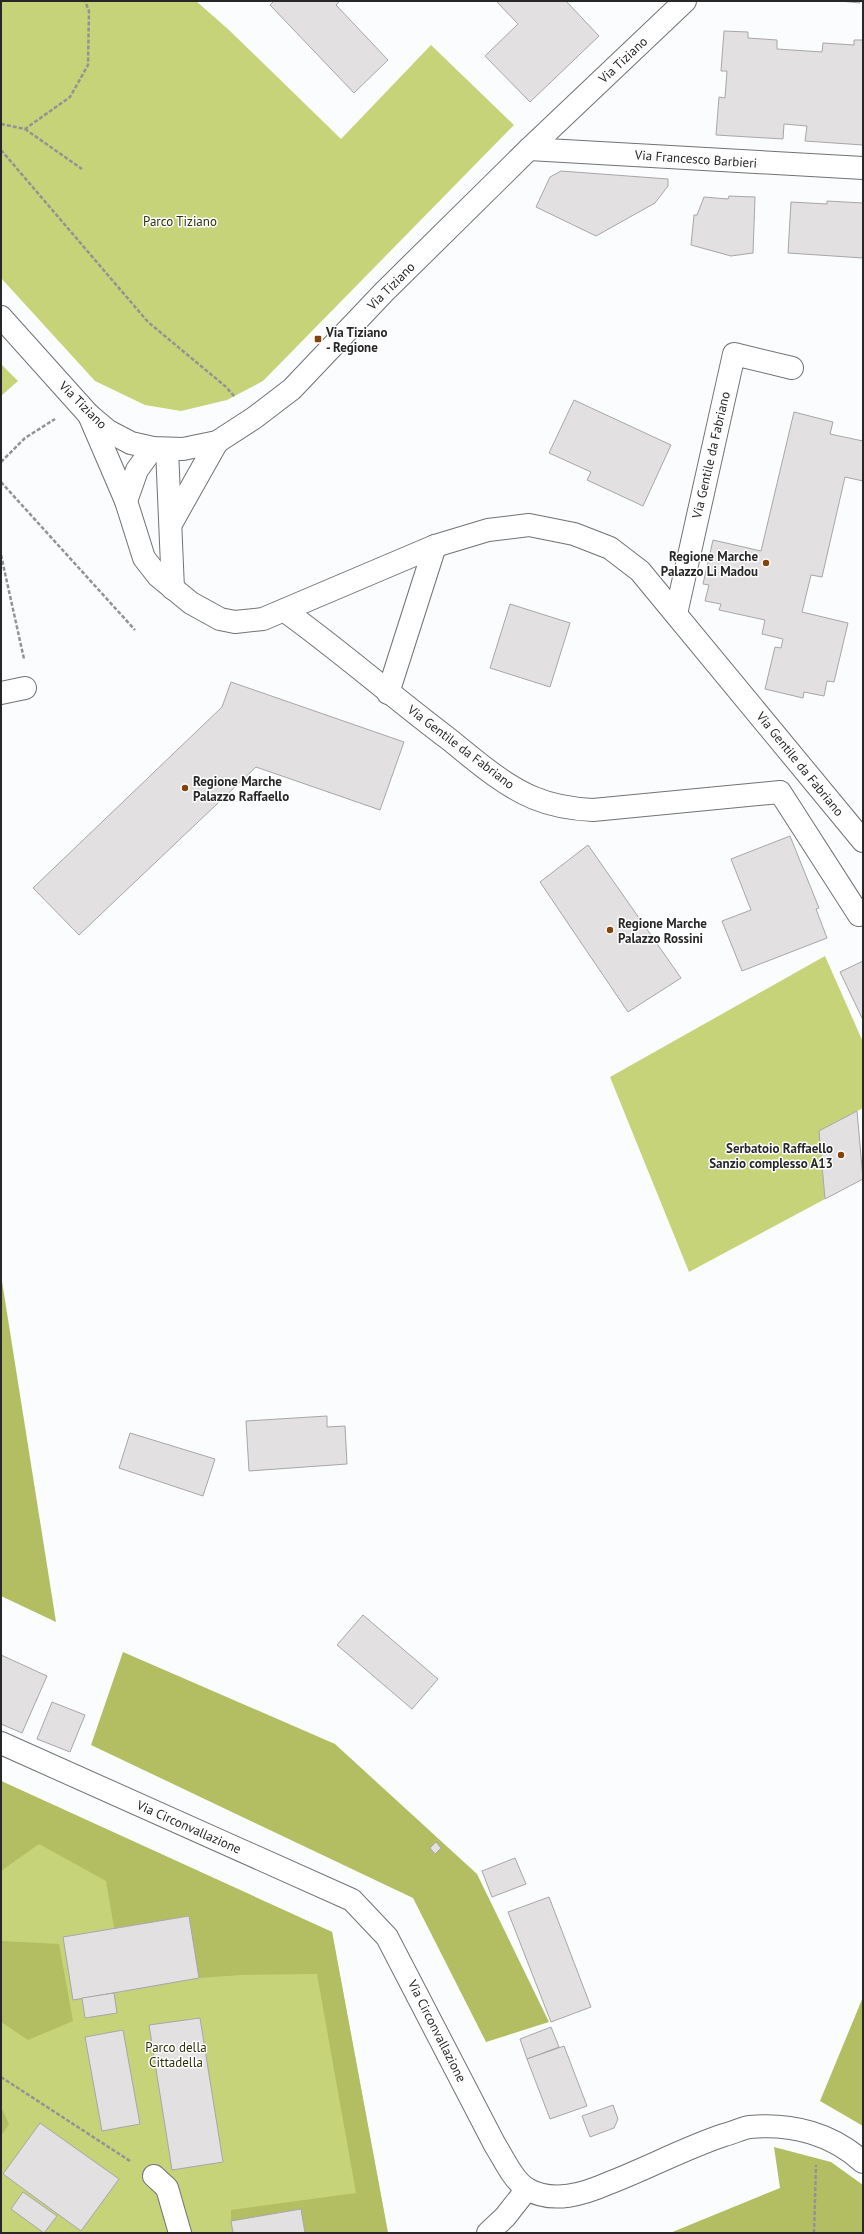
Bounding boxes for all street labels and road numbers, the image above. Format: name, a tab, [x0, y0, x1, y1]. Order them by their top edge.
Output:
street label: Via Tiziano	[594, 33, 651, 88]
street label: Via Francesco Barbieri	[633, 146, 758, 172]
street label: Via Tiziano	[363, 258, 419, 314]
street label: Via Tiziano	[55, 377, 111, 433]
street label: Via Gentile da Fabriano	[688, 390, 734, 521]
street label: Via Gentile da Fabriano	[403, 701, 518, 793]
street label: Via Gentile da Fabriano	[752, 707, 847, 820]
street label: Via Circonvallazione	[133, 1796, 244, 1858]
street label: Via Circonvallazione	[403, 1976, 470, 2085]

